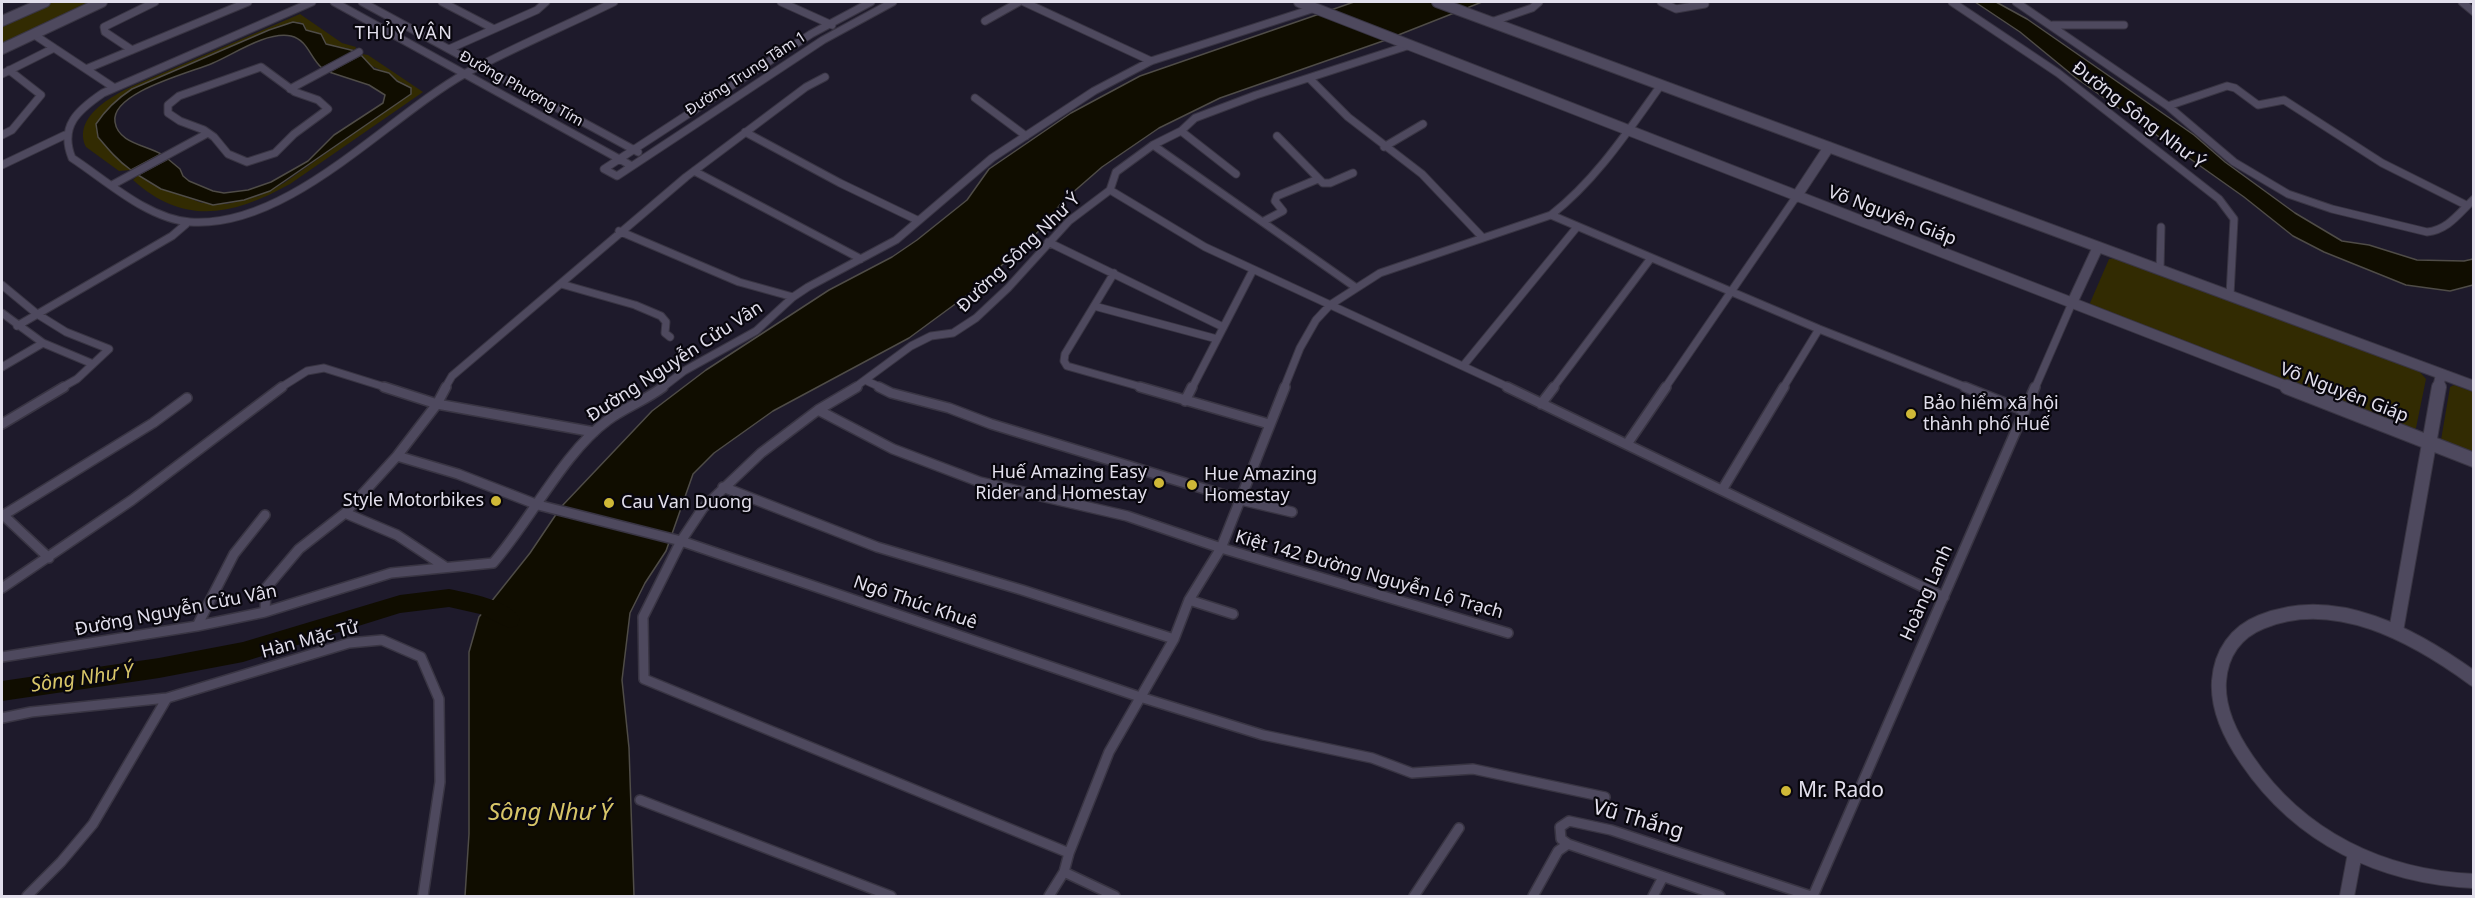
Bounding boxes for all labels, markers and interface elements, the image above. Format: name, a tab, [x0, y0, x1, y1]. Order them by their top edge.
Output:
district label: THỦY VÂN	[355, 23, 453, 45]
street label: Đường Trung Tâm 1	[682, 28, 810, 120]
street label: Đường Phượng Tím	[456, 47, 586, 131]
street label: Đường Sông Như Ý	[2067, 57, 2209, 175]
street label: Võ Nguyên Giáp	[1825, 182, 1959, 250]
street label: Đường Sông Như Ý	[953, 189, 1085, 317]
street label: Đường Nguyễn Cửu Vân	[583, 297, 767, 427]
street label: Võ Nguyên Giáp	[2277, 359, 2411, 427]
place label: Bảo hiểm xã hội thành phố Huế	[1923, 393, 2059, 436]
marker: Bảo hiểm xã hội thành phố Huế	[1904, 407, 1918, 421]
place label: Huế Amazing Easy Rider and Homestay	[975, 462, 1147, 504]
place label: Hue Amazing Homestay	[1204, 464, 1317, 506]
marker: Huế Amazing Easy Rider and Homestay	[1152, 476, 1166, 490]
marker: Hue Amazing Homestay	[1185, 478, 1199, 492]
place label: Style Motorbikes	[343, 490, 484, 512]
place label: Cau Van Duong	[621, 492, 752, 514]
marker: Style Motorbikes	[489, 494, 503, 508]
marker: Cau Van Duong	[602, 496, 616, 510]
street label: Kiệt 142 Đường Nguyễn Lộ Trạch	[1232, 526, 1506, 624]
street label: Hoàng Lanh	[1896, 542, 1958, 644]
street label: Ngô Thúc Khuê	[850, 572, 980, 634]
street label: Đường Nguyễn Cửu Vân	[73, 581, 279, 641]
street label: Hàn Mặc Tử	[259, 617, 361, 663]
water label: Sông Như Ý	[29, 660, 135, 698]
place label: Mr. Rado	[1798, 778, 1884, 804]
marker: Mr. Rado	[1779, 784, 1793, 798]
street label: Vũ Thắng	[1590, 795, 1686, 845]
water label: Sông Như Ý	[488, 799, 612, 827]

